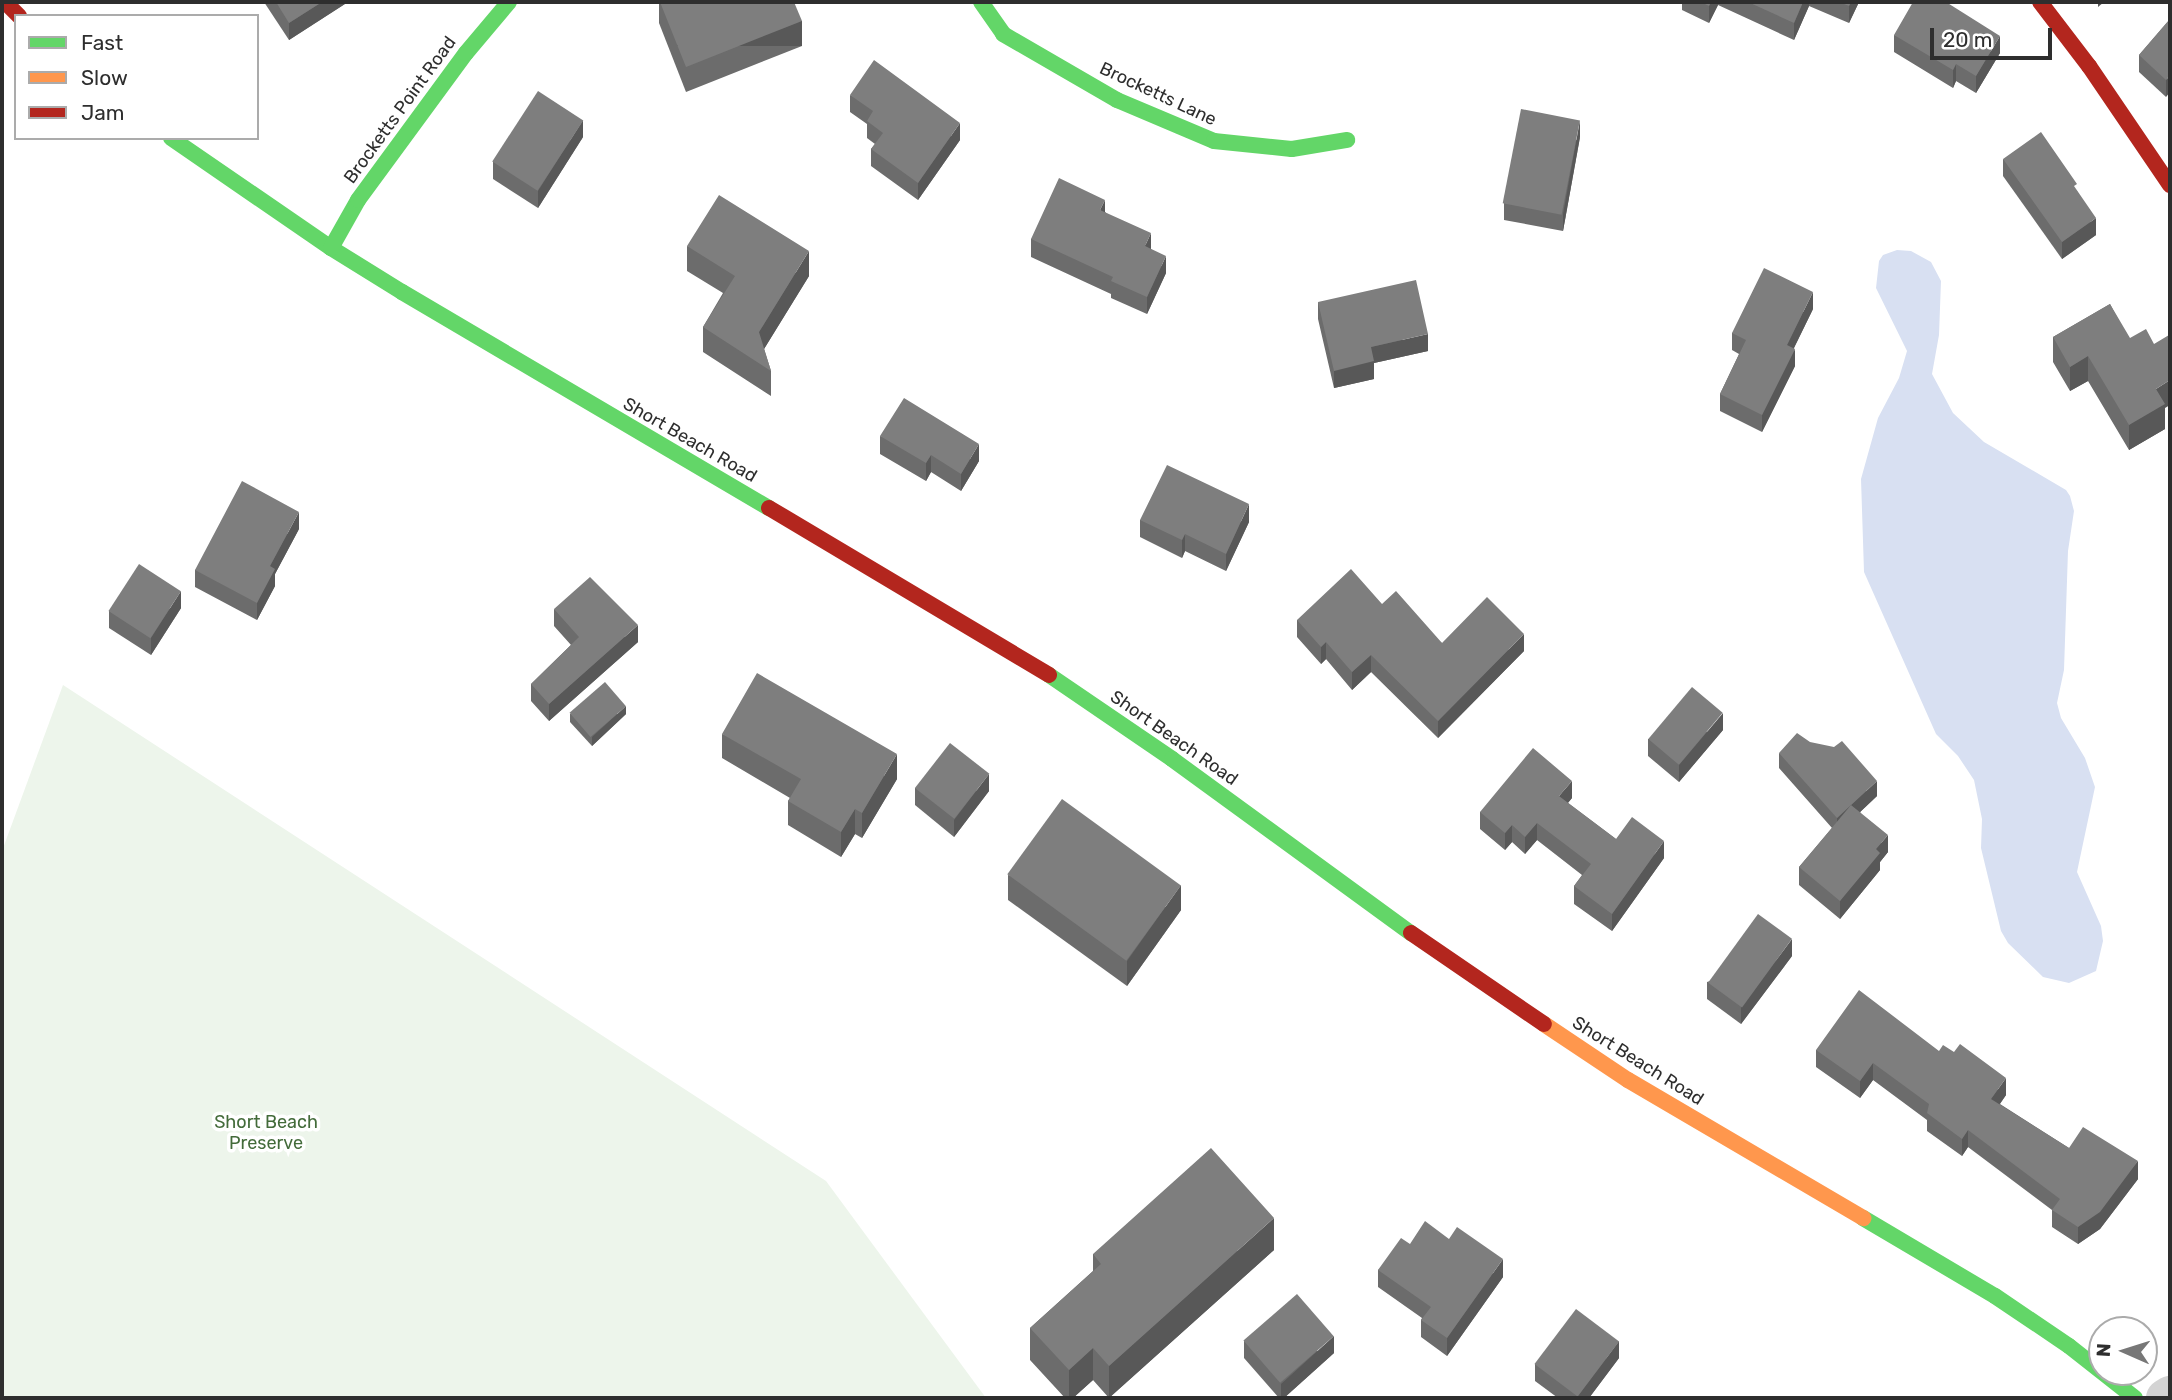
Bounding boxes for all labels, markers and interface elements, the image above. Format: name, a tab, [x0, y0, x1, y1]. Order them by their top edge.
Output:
legend	[14, 14, 259, 140]
scale bar	[1934, 14, 2056, 58]
text: 20 m	[1943, 27, 1992, 52]
text: Fast	[81, 30, 123, 55]
street label: Brocketts Point Road	[339, 32, 461, 188]
street label: Brocketts Lane	[1096, 57, 1220, 131]
text: Slow	[81, 65, 128, 90]
text: Jam	[81, 100, 125, 125]
street label: Short Beach Road	[619, 393, 761, 487]
street label: Short Beach Road	[1106, 686, 1242, 790]
street label: Short Beach Road	[1568, 1012, 1708, 1110]
park label: Short Beach Preserve	[214, 1112, 318, 1154]
north arrow	[2088, 1316, 2158, 1386]
text: N	[2092, 1343, 2115, 1357]

